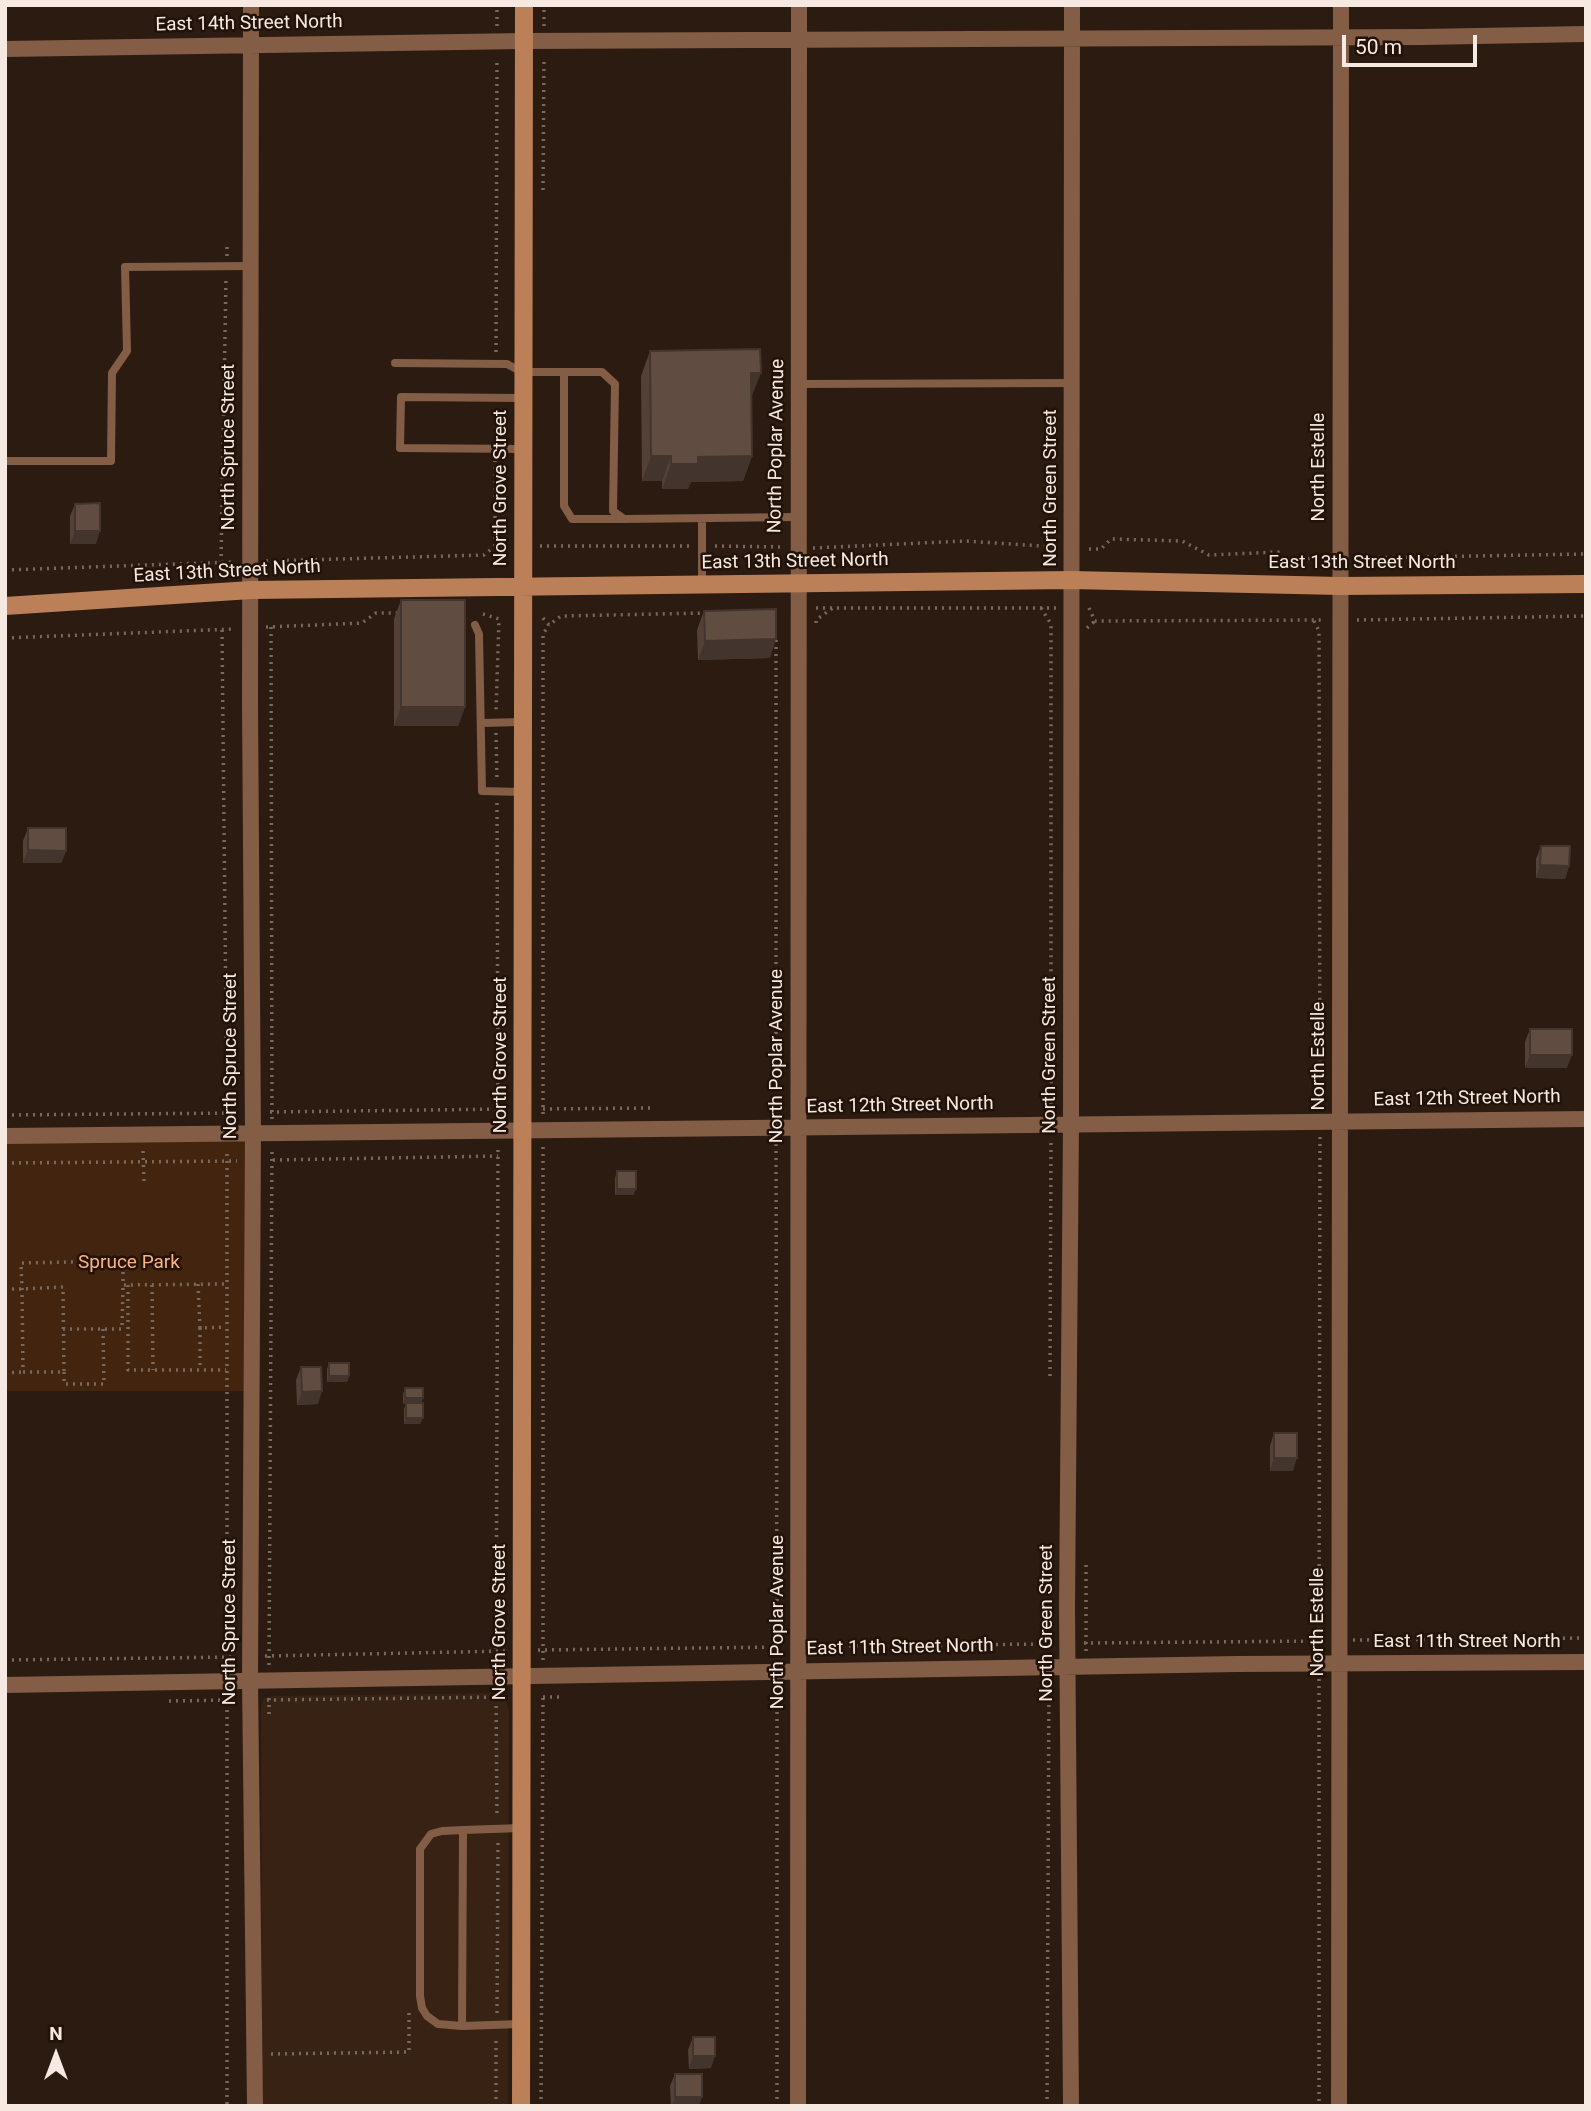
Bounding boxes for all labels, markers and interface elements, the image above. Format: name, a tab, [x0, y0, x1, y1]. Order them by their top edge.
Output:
street label: East 14th Street North	[155, 11, 343, 37]
scale bar	[1346, 21, 1481, 65]
text: 50 m	[1355, 35, 1402, 59]
street label: North Poplar Avenue	[764, 359, 790, 533]
street label: North Spruce Street	[218, 364, 240, 530]
street label: North Green Street	[1040, 409, 1062, 567]
street label: North Grove Street	[490, 410, 512, 566]
street label: North Estelle	[1308, 413, 1330, 521]
street label: East 13th Street North	[701, 549, 889, 575]
street label: East 13th Street North	[1268, 552, 1456, 574]
street label: East 13th Street North	[133, 556, 321, 588]
street label: North Poplar Avenue	[766, 969, 788, 1143]
street label: North Spruce Street	[220, 973, 242, 1139]
street label: North Green Street	[1039, 976, 1061, 1134]
street label: North Grove Street	[490, 977, 512, 1133]
street label: North Estelle	[1308, 1002, 1330, 1110]
street label: East 12th Street North	[1373, 1086, 1561, 1112]
street label: East 12th Street North	[806, 1093, 994, 1119]
park label: Spruce Park	[78, 1252, 180, 1274]
street label: North Poplar Avenue	[767, 1535, 789, 1709]
street label: North Spruce Street	[219, 1539, 241, 1705]
street label: North Grove Street	[489, 1544, 511, 1700]
street label: North Green Street	[1036, 1544, 1058, 1702]
street label: North Estelle	[1307, 1568, 1329, 1676]
street label: East 11th Street North	[1373, 1631, 1561, 1653]
street label: East 11th Street North	[806, 1635, 994, 1661]
north arrow	[21, 2020, 91, 2090]
text: N	[49, 2022, 63, 2045]

